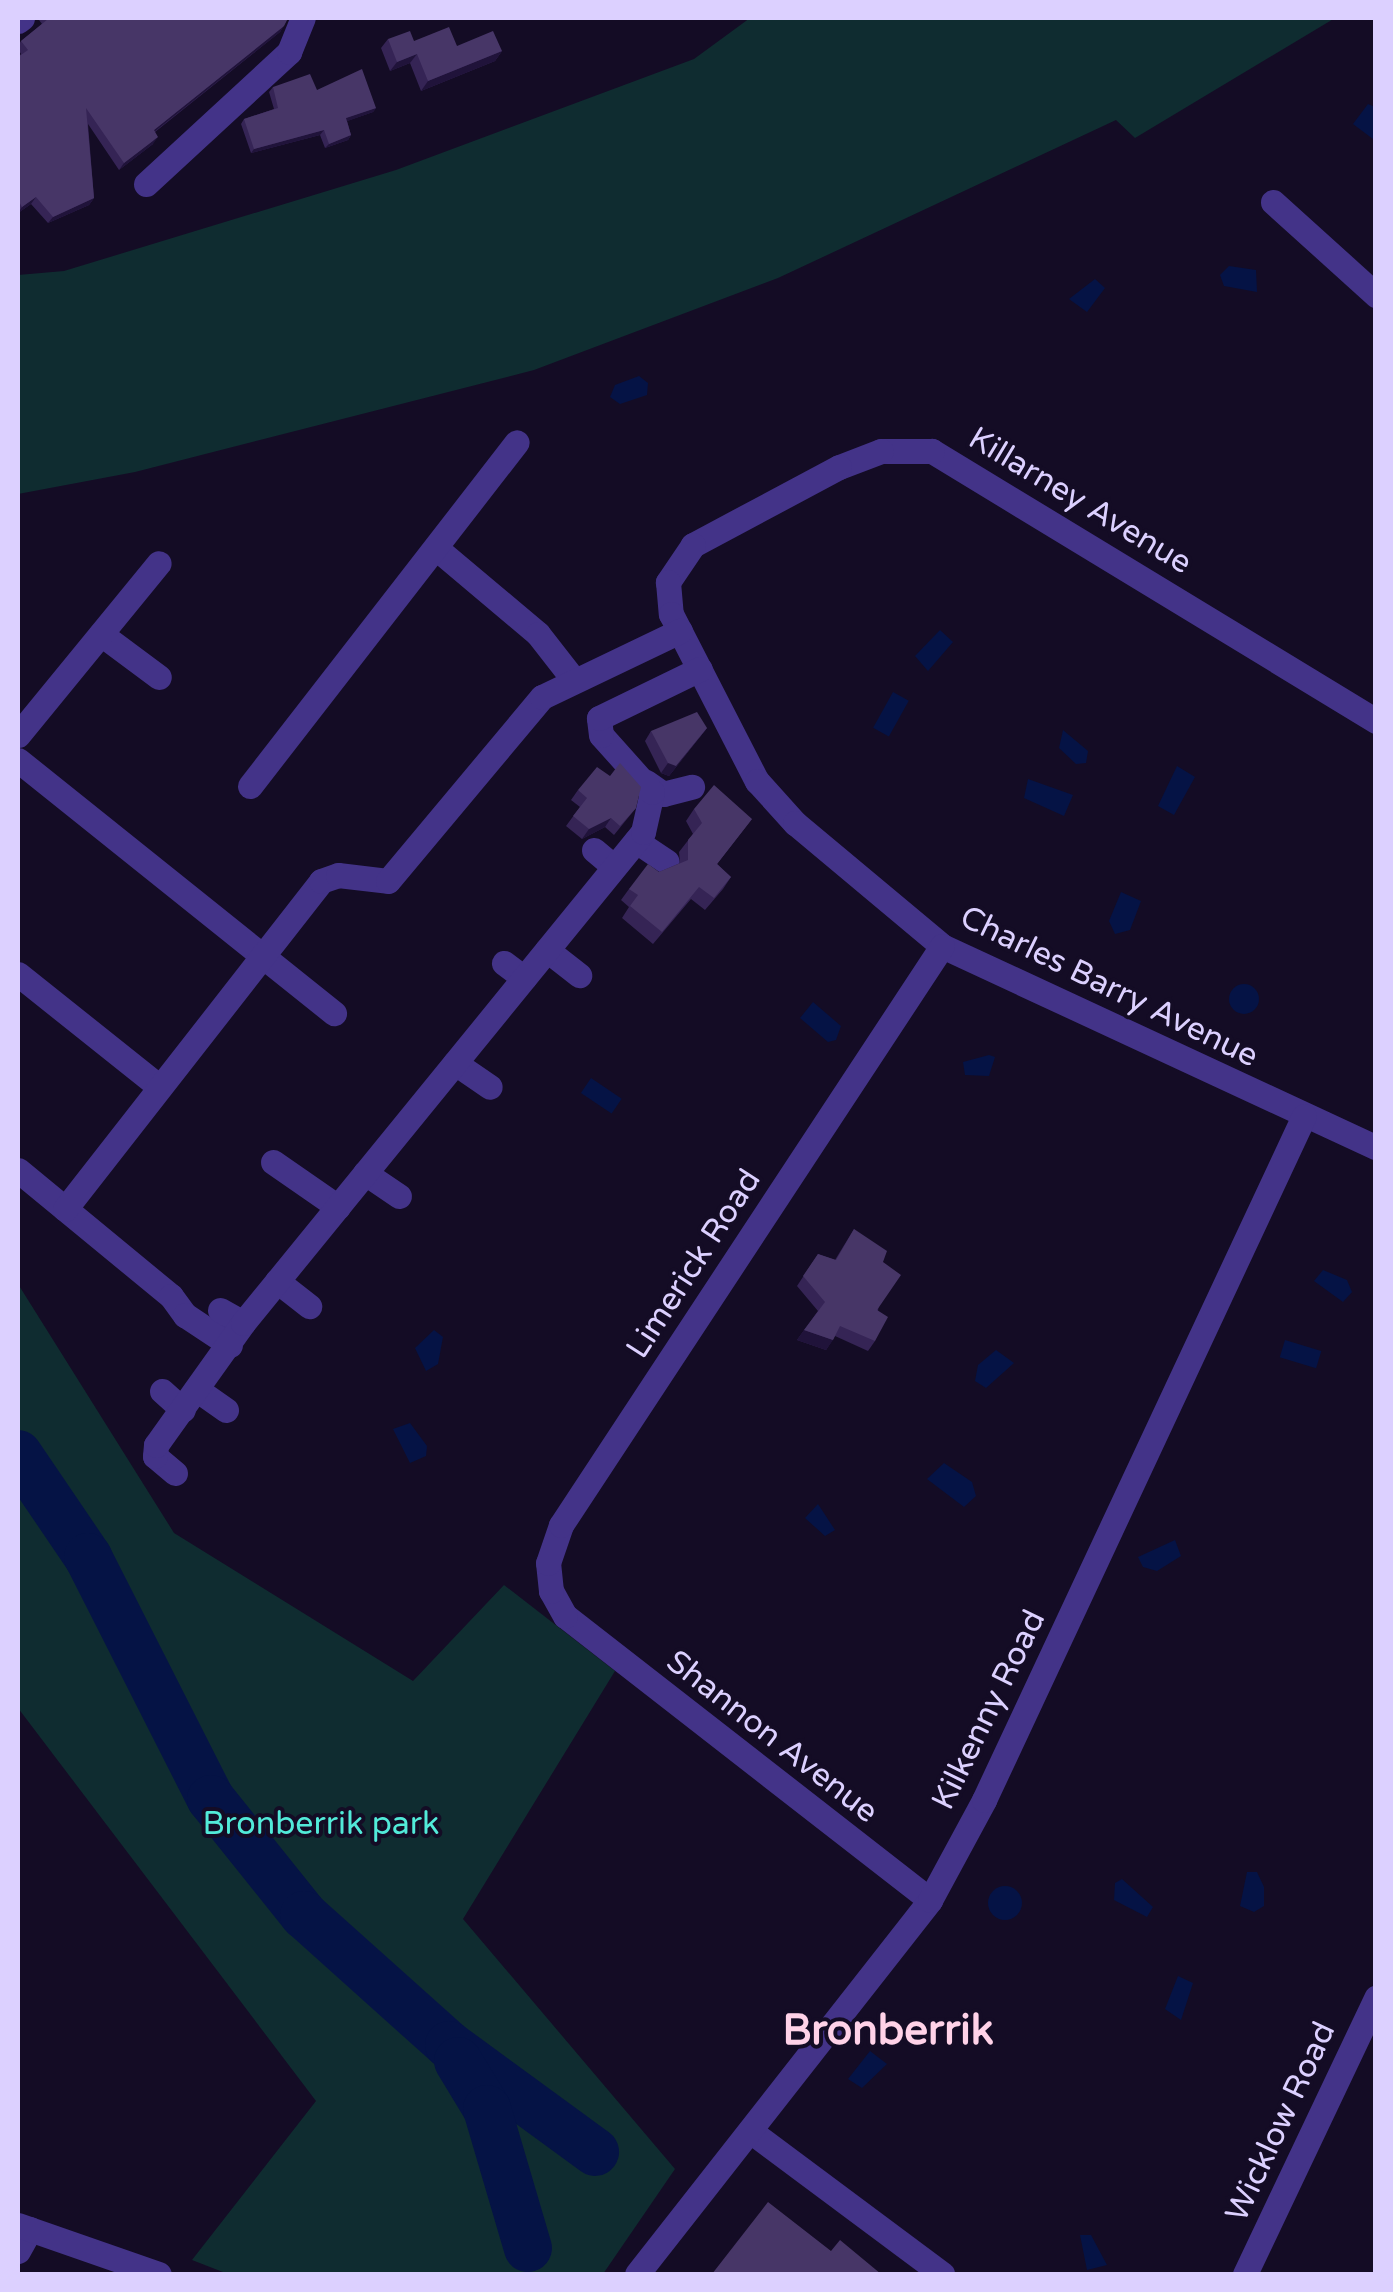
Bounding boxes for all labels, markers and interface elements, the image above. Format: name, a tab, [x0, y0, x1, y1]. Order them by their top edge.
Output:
street label: Killarney Avenue	[962, 419, 1198, 583]
street label: Charles Barry Avenue	[954, 898, 1264, 1076]
street label: Limerick Road	[619, 1162, 769, 1366]
street label: Kilkenny Road	[924, 1604, 1054, 1816]
street label: Shannon Avenue	[659, 1643, 885, 1831]
park label: Bronberrik park	[202, 1805, 440, 1843]
district label: Bronberrik	[782, 2006, 994, 2056]
street label: Wicklow Road	[1218, 2016, 1344, 2228]

